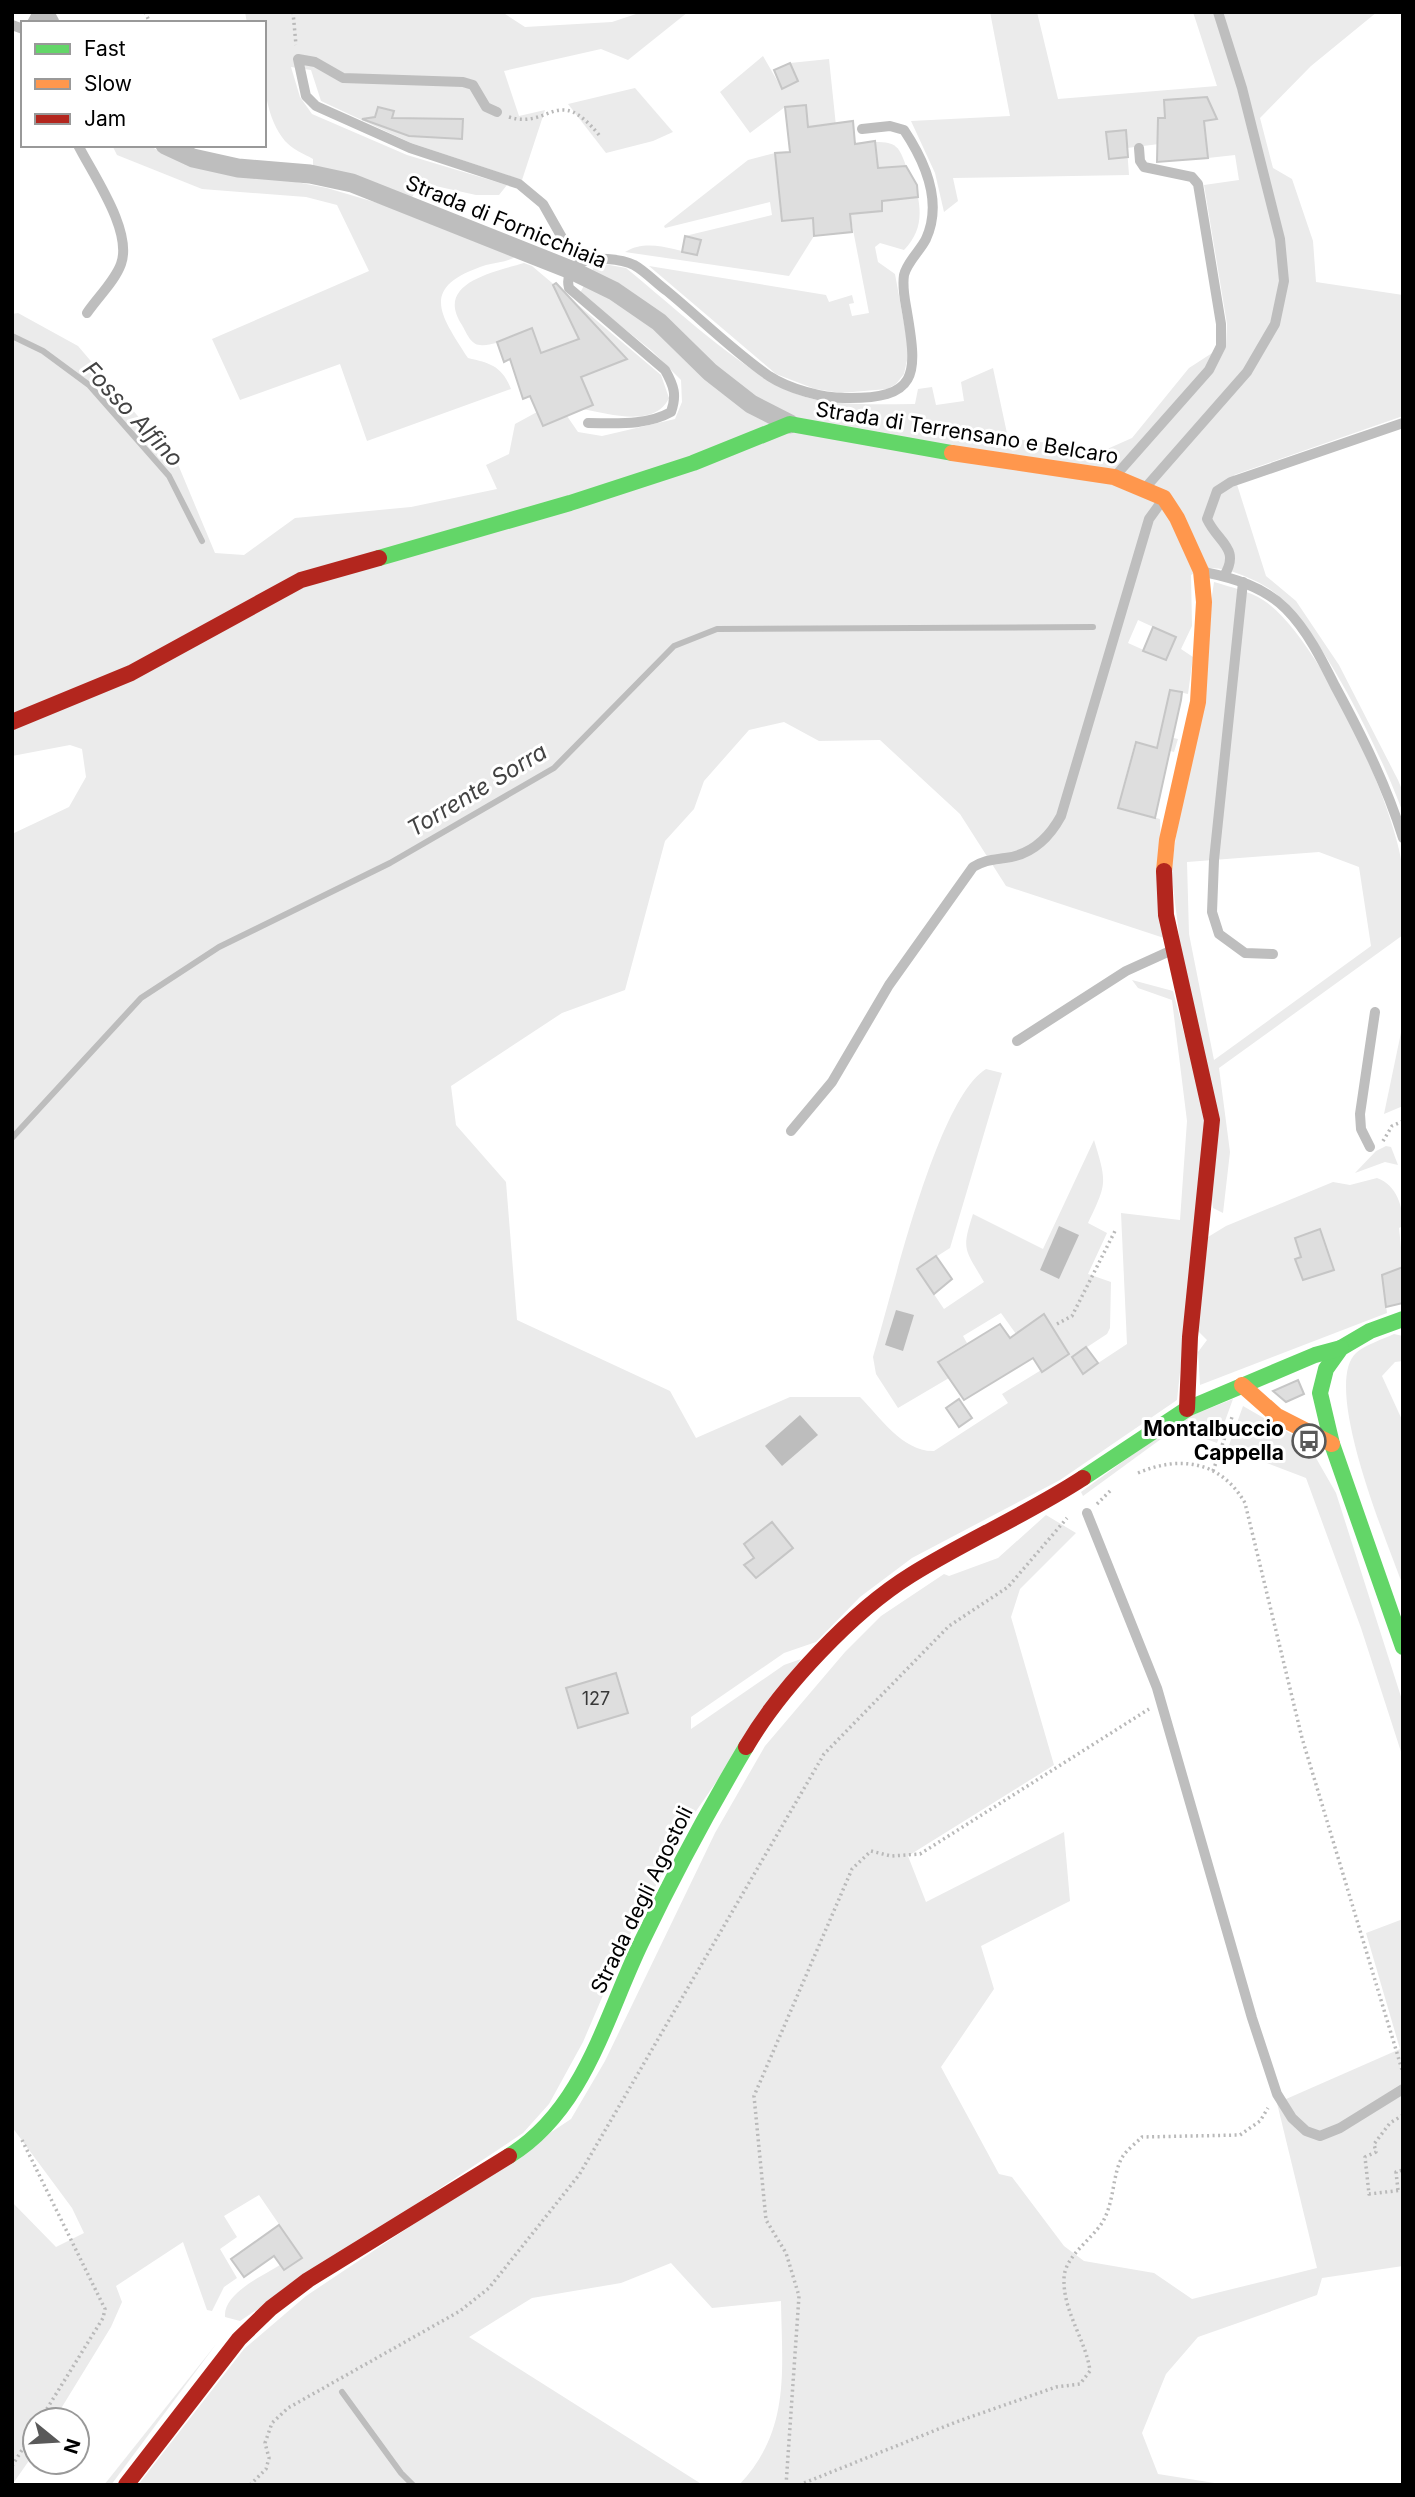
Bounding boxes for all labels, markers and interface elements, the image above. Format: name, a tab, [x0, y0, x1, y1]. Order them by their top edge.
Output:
legend	[21, 21, 266, 147]
text: Fast	[84, 36, 126, 61]
text: Slow	[84, 71, 132, 96]
text: Jam	[84, 106, 126, 131]
street label: Strada di Fornicchiaia	[402, 170, 610, 273]
water label: Fosso Alfino	[77, 355, 189, 473]
street label: Strada di Terrensano e Belcaro	[814, 396, 1120, 469]
water label: Torrente Sorra	[402, 737, 552, 843]
place label: Montalbuccio Cappella	[1143, 1416, 1284, 1465]
bus stop icon: Montalbuccio Cappella	[1290, 1422, 1328, 1460]
house number: 127	[582, 1688, 610, 1709]
street label: Strada degli Agostoli	[585, 1802, 698, 1997]
north arrow	[21, 2406, 91, 2476]
text: N	[59, 2436, 85, 2457]

